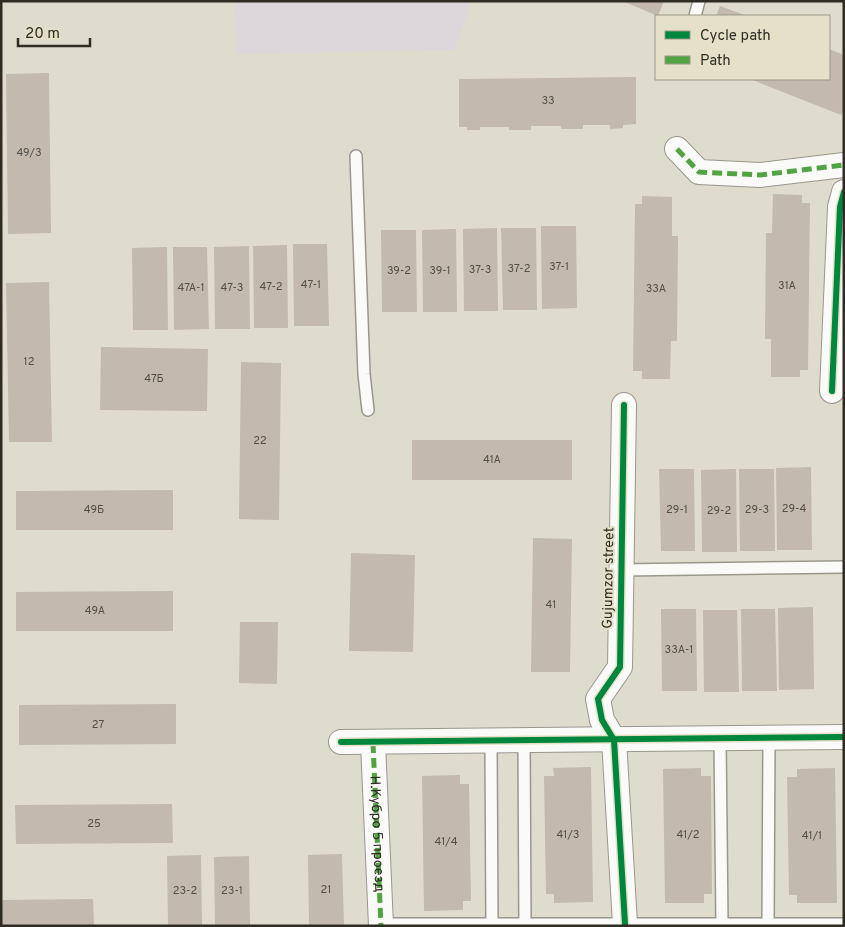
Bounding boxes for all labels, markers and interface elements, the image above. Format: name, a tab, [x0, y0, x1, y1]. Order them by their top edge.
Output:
scale bar	[18, 15, 90, 47]
legend	[655, 15, 830, 80]
text: 20 m	[25, 25, 60, 44]
text: Cycle path	[700, 27, 771, 46]
text: Path	[700, 52, 731, 71]
house number: 33	[541, 94, 555, 108]
house number: 49/3	[16, 146, 42, 160]
house number: 37-1	[549, 260, 569, 274]
house number: 37-2	[508, 262, 530, 276]
house number: 37-3	[469, 263, 491, 277]
house number: 39-2	[387, 264, 411, 278]
house number: 39-1	[429, 264, 451, 278]
house number: 47-1	[301, 278, 321, 292]
house number: 31А	[778, 279, 796, 293]
house number: 47-2	[259, 280, 283, 294]
house number: 47A-1	[178, 281, 205, 295]
house number: 47-3	[221, 281, 243, 295]
house number: 33А	[646, 282, 666, 296]
house number: 12	[24, 355, 34, 369]
house number: 47Б	[144, 372, 164, 386]
house number: 22	[253, 434, 267, 448]
house number: 41А	[483, 453, 501, 467]
house number: 29-4	[782, 502, 806, 516]
house number: 49Б	[84, 503, 104, 517]
house number: 29-1	[666, 503, 688, 517]
house number: 29-3	[745, 503, 769, 517]
house number: 29-2	[707, 504, 731, 518]
street label: Gujumzor street	[600, 527, 618, 629]
house number: 41	[546, 598, 556, 612]
house number: 49А	[85, 604, 105, 618]
house number: 33А-1	[665, 643, 693, 657]
house number: 27	[92, 718, 104, 732]
street label: Н.Кубро 5 проезд	[366, 775, 388, 893]
house number: 25	[87, 817, 101, 831]
house number: 41/3	[557, 828, 579, 842]
house number: 41/2	[676, 828, 700, 842]
house number: 41/1	[802, 829, 822, 843]
house number: 41/4	[434, 835, 458, 849]
house number: 21	[321, 883, 331, 897]
house number: 23-2	[173, 884, 197, 898]
house number: 23-1	[221, 884, 243, 898]

